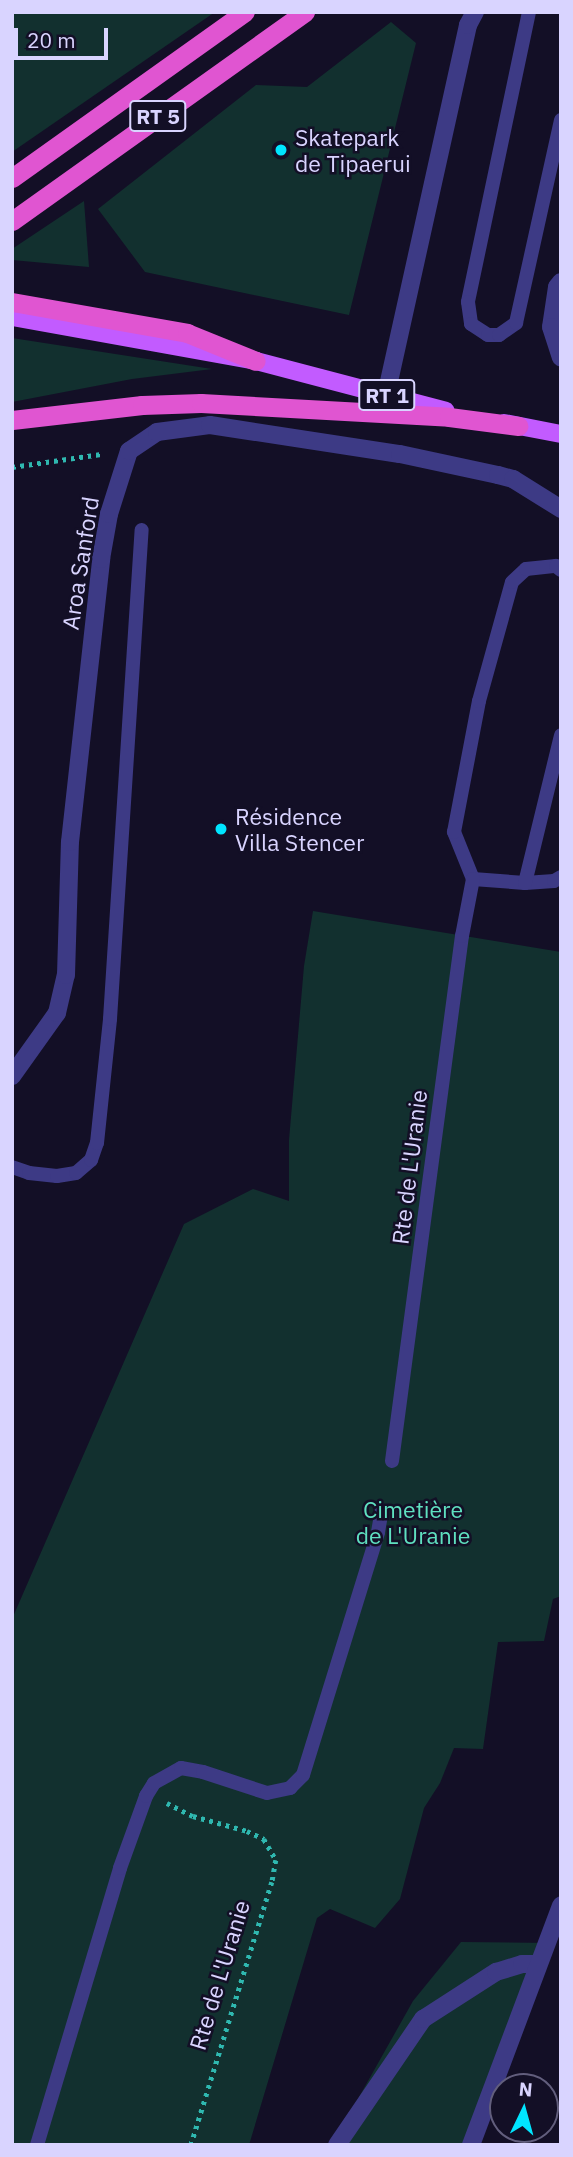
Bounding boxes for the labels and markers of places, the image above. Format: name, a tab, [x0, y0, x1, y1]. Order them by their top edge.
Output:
place label: Skatepark de Tipaerui	[295, 123, 411, 177]
marker: Skatepark de Tipaerui	[273, 142, 289, 158]
place label: Résidence Villa Stencer	[235, 802, 364, 856]
marker: Résidence Villa Stencer	[213, 821, 229, 837]

